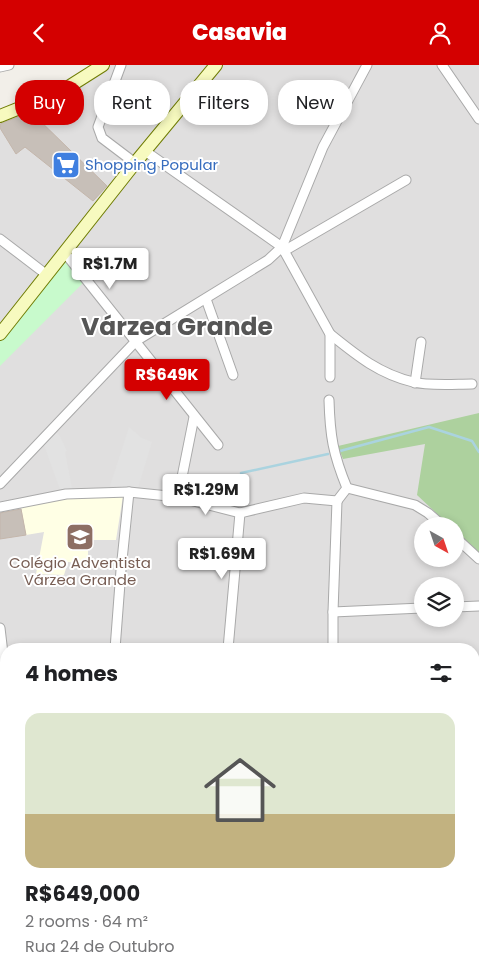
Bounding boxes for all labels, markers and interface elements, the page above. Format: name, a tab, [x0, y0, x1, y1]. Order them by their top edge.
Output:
text: Casavia	[192, 17, 287, 48]
icon: back	[25, 19, 53, 47]
icon: person	[426, 19, 454, 47]
chip: Buy	[15, 80, 84, 125]
chip: Rent	[94, 80, 170, 125]
chip: Filters	[180, 80, 268, 125]
chip: New	[278, 80, 352, 125]
supermarket icon: Shopping Popular	[51, 150, 81, 180]
place label: Shopping Popular	[85, 154, 219, 175]
pin: R$1.7M	[69, 247, 151, 290]
text: R$1.7M	[83, 252, 137, 275]
district label: Várzea Grande	[81, 309, 273, 344]
pin: R$649K	[126, 359, 208, 401]
text: R$649K	[136, 363, 198, 386]
pin: R$1.29M	[160, 473, 252, 516]
text: R$1.29M	[173, 478, 239, 501]
north arrow	[414, 517, 464, 567]
map controls	[414, 517, 464, 627]
school or university icon: Colégio Adventista Várzea Grande	[65, 522, 95, 552]
pin: R$1.69M	[176, 537, 268, 580]
text: R$1.69M	[189, 542, 255, 565]
place label: Colégio Adventista Várzea Grande	[9, 552, 151, 590]
button: layers	[414, 577, 464, 627]
text: 4 homes	[25, 659, 118, 688]
icon: filters	[427, 659, 455, 687]
icon: home	[195, 745, 285, 835]
text: R$649,000	[25, 879, 140, 908]
text: 2 rooms · 64 m²	[25, 910, 148, 933]
text: Rua 24 de Outubro	[25, 935, 175, 958]

